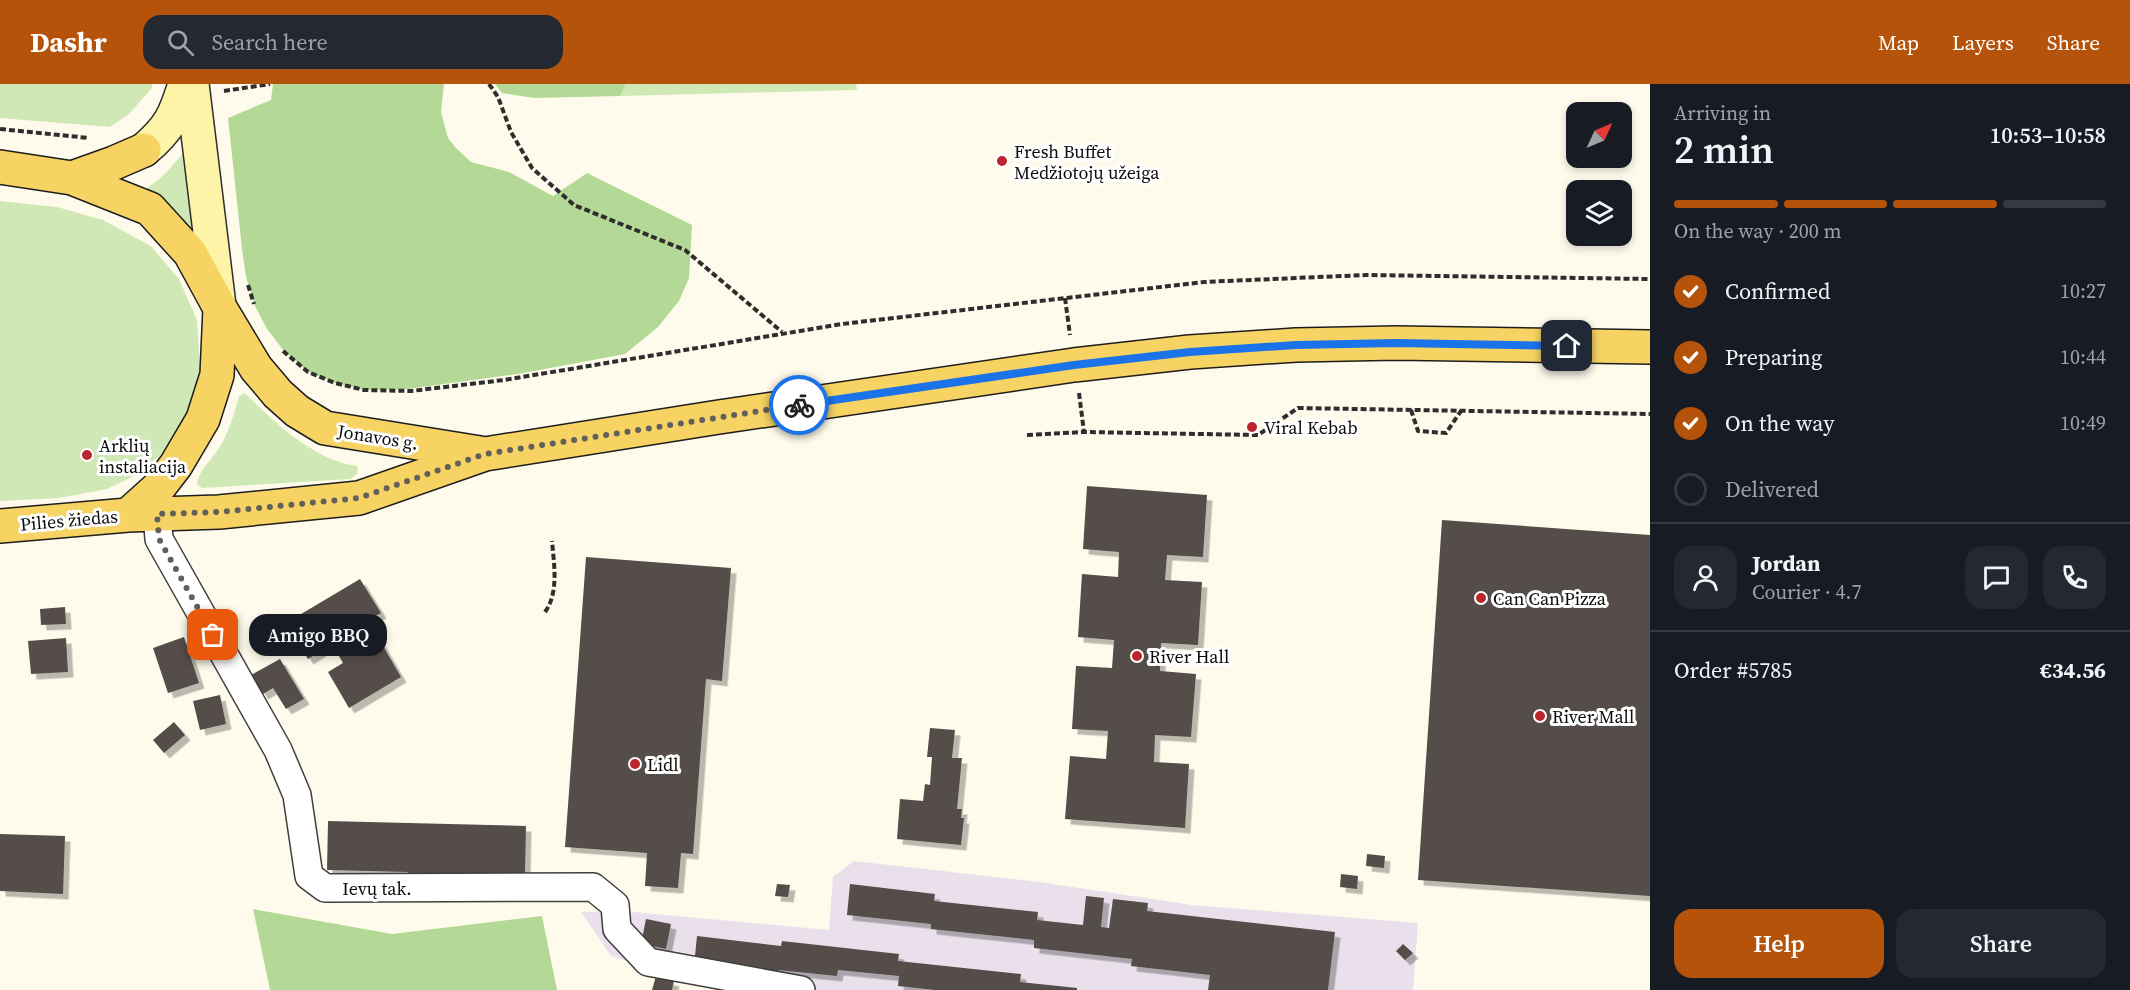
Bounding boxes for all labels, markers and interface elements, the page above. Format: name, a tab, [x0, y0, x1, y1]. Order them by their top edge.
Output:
search box	[143, 15, 563, 69]
text: Dashr	[30, 23, 107, 61]
icon: search	[164, 26, 197, 59]
text: Search here	[212, 27, 328, 57]
text: Map	[1878, 28, 1919, 57]
text: Layers	[1952, 28, 2014, 57]
text: Share	[2047, 28, 2100, 57]
text: Arriving in	[1674, 99, 1771, 127]
north arrow	[1566, 102, 1632, 168]
map controls	[1566, 102, 1632, 246]
text: 10:53–10:58	[1990, 120, 2106, 150]
text: 2 min	[1674, 123, 1774, 176]
place label: Fresh Buffet Medžiotojų užeiga	[1014, 139, 1160, 185]
marker: Fresh Buffet Medžiotojų užeiga	[995, 154, 1009, 168]
button: layers	[1566, 180, 1632, 246]
text: On the way · 200 m	[1674, 217, 1841, 245]
icon: check	[1674, 275, 1707, 308]
text: Confirmed	[1725, 276, 1830, 306]
text: 10:27	[2060, 277, 2106, 305]
pin	[1541, 320, 1592, 371]
icon: home	[1550, 329, 1583, 362]
icon: check	[1674, 341, 1707, 374]
text: Preparing	[1725, 342, 1822, 372]
text: 10:44	[2060, 343, 2106, 371]
courier	[769, 375, 829, 435]
icon: bike	[783, 389, 816, 422]
icon: check	[1674, 407, 1707, 440]
text: On the way	[1725, 408, 1834, 438]
text: 10:49	[2060, 409, 2106, 437]
place label: Viral Kebab	[1264, 415, 1358, 440]
street label: Jonavos g.	[335, 418, 420, 456]
marker: Viral Kebab	[1245, 420, 1259, 434]
place label: Arklių instaliacija	[99, 433, 187, 479]
marker: Arklių instaliacija	[80, 448, 94, 462]
text: Delivered	[1725, 474, 1819, 504]
street label: Pilies žiedas	[19, 503, 119, 537]
button: person	[1674, 546, 1737, 609]
button: chat	[1965, 546, 2028, 609]
button: phone	[2043, 546, 2106, 609]
text: Jordan	[1752, 548, 1820, 578]
text: Courier · 4.7	[1752, 578, 1861, 606]
place label: Can Can Pizza	[1493, 586, 1607, 611]
marker: Can Can Pizza	[1474, 591, 1488, 605]
pin	[187, 609, 238, 660]
callout: Amigo BBQ	[249, 614, 387, 656]
icon: bag	[196, 618, 229, 651]
text: Amigo BBQ	[267, 621, 369, 649]
place label: River Hall	[1149, 644, 1229, 669]
marker: River Hall	[1130, 649, 1144, 663]
text: Order #5785	[1674, 655, 1792, 685]
text: €34.56	[2040, 655, 2106, 685]
place label: River Mall	[1552, 704, 1634, 729]
marker: River Mall	[1533, 709, 1547, 723]
place label: Lidl	[647, 752, 679, 777]
marker: Lidl	[628, 757, 642, 771]
street label: Ievų tak.	[342, 876, 412, 901]
button: Help	[1674, 909, 1884, 978]
button: Share	[1896, 909, 2106, 978]

